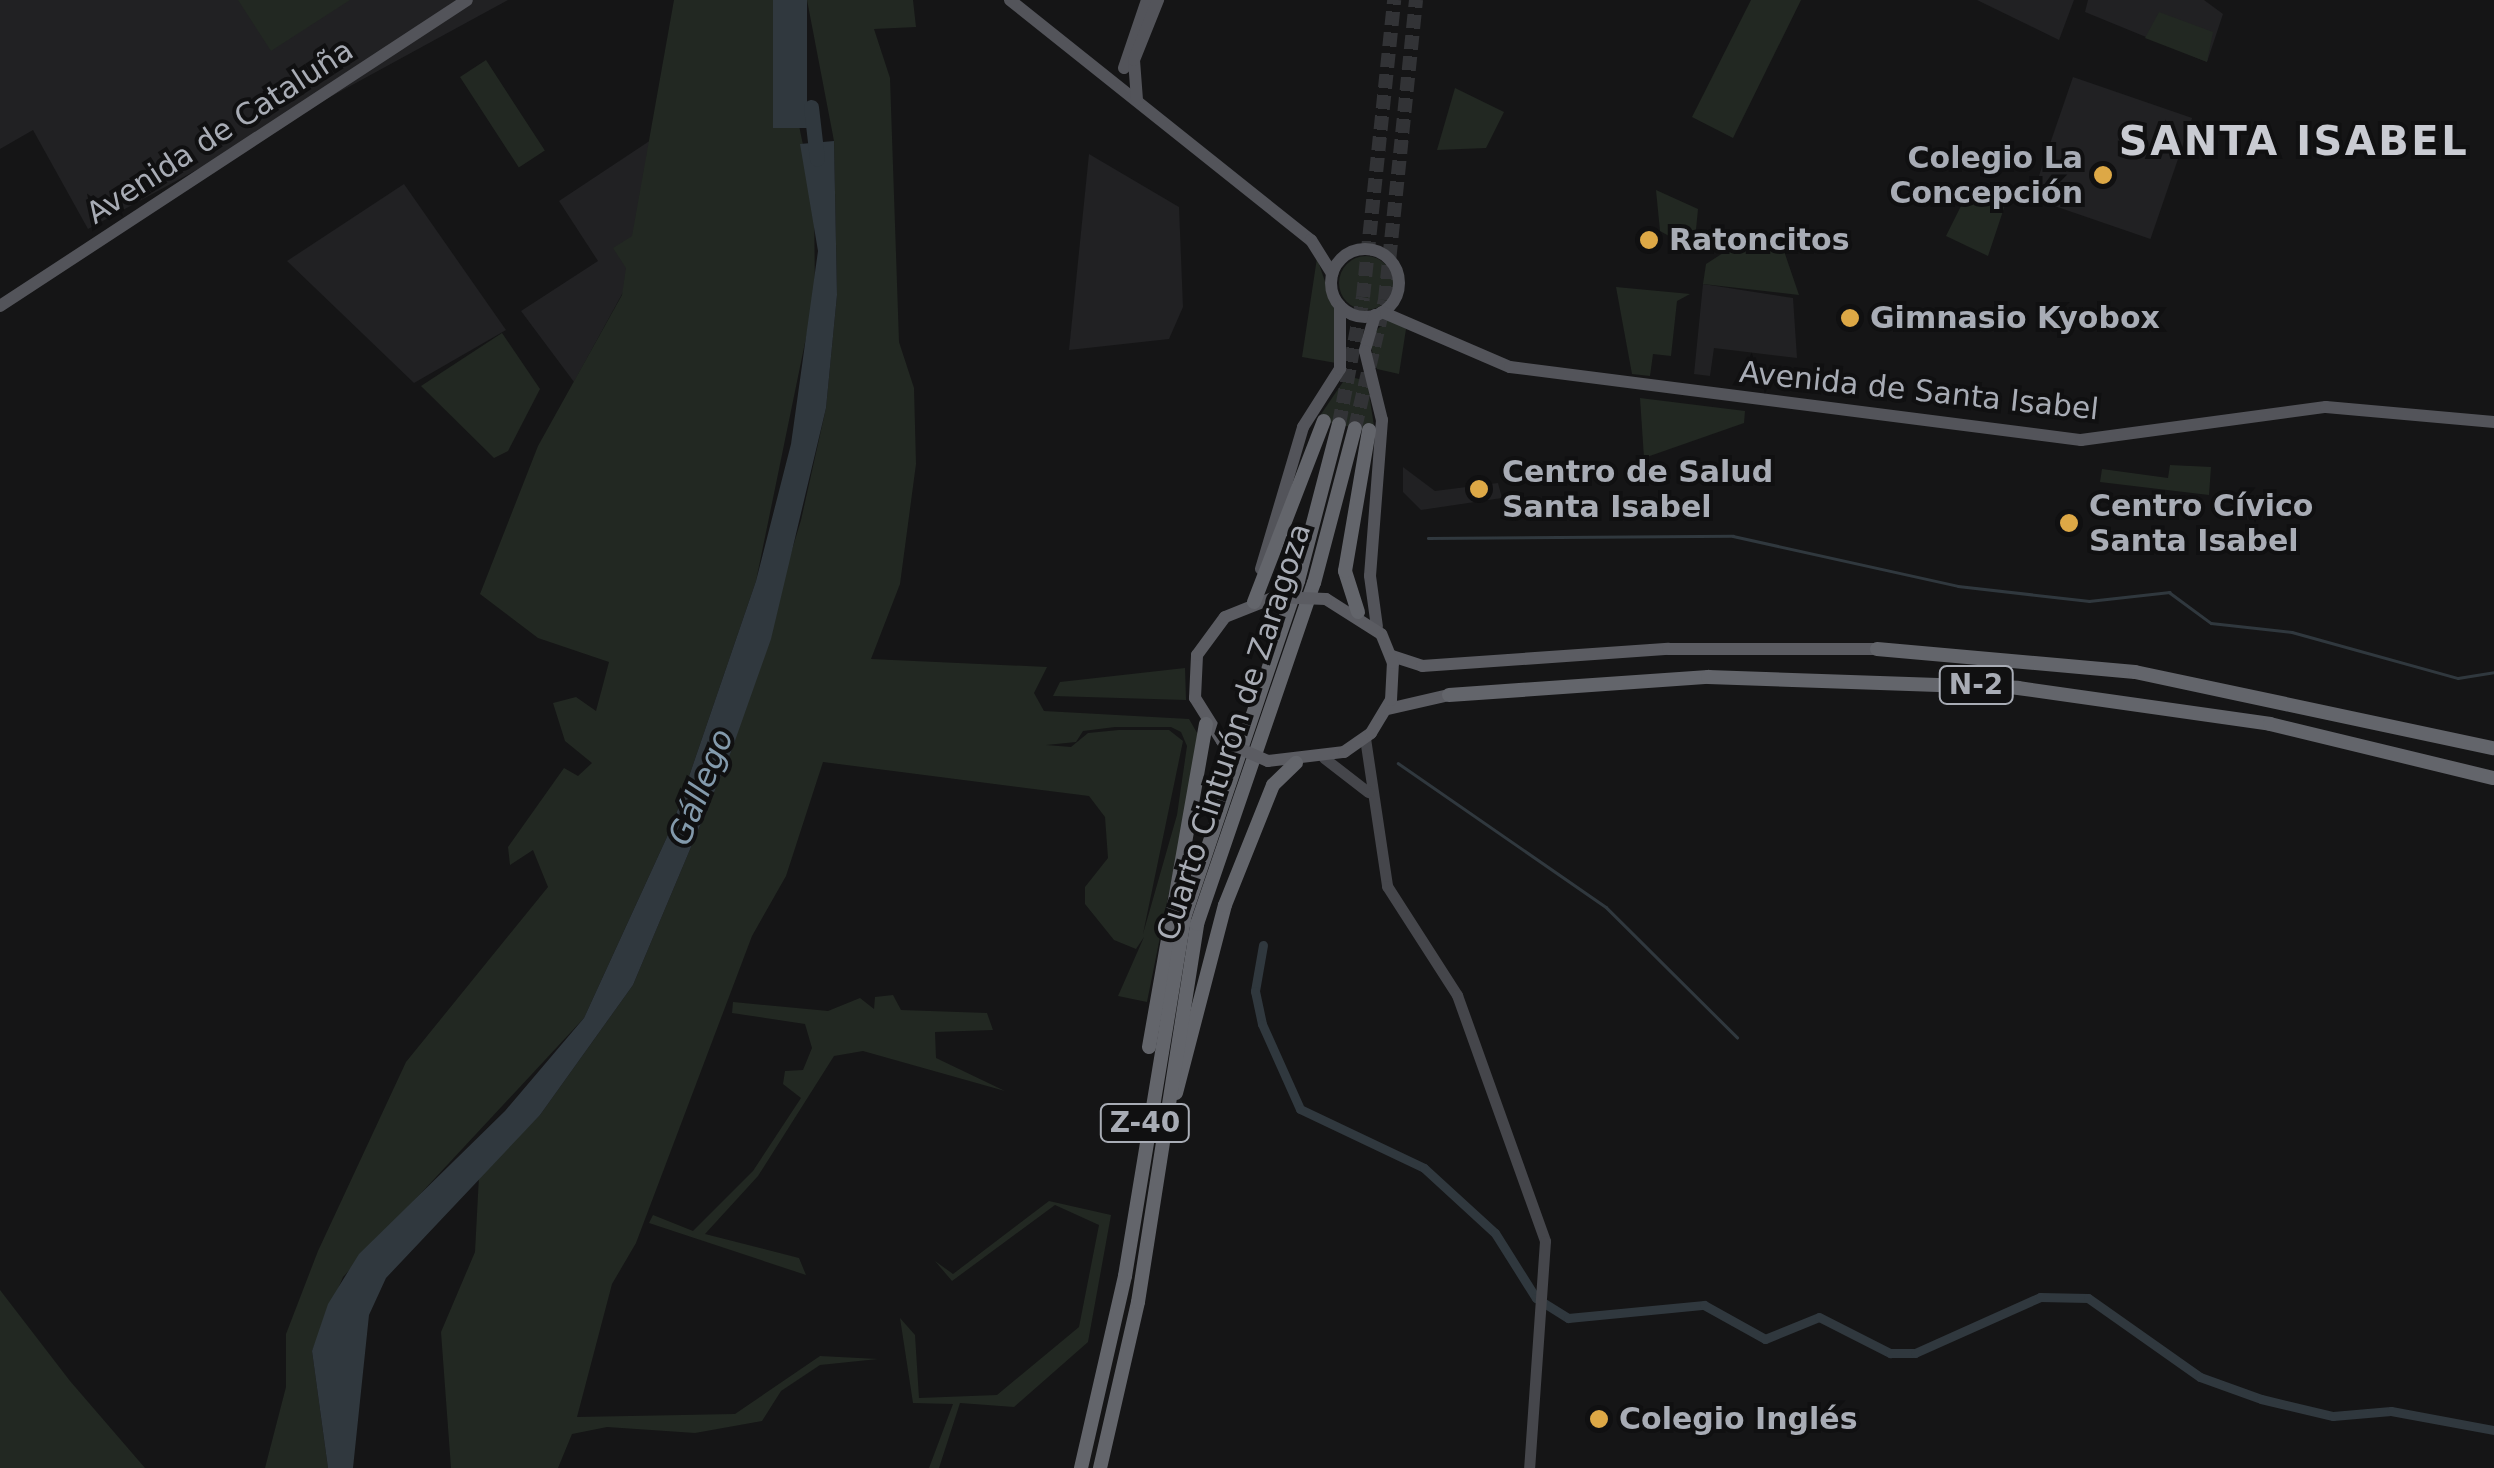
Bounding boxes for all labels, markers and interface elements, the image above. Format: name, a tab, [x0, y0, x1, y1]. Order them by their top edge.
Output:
street label: Avenida de Cataluña	[80, 32, 360, 232]
district label: SANTA ISABEL	[2119, 117, 2469, 165]
place label: Colegio La Concepción	[1889, 140, 2083, 210]
marker: Colegio La Concepción	[2092, 164, 2114, 186]
place label: Ratoncitos	[1669, 222, 1850, 258]
marker: Ratoncitos	[1638, 229, 1660, 251]
place label: Gimnasio Kyobox	[1870, 300, 2160, 336]
marker: Gimnasio Kyobox	[1839, 307, 1861, 329]
street label: Avenida de Santa Isabel	[1738, 354, 2100, 428]
place label: Centro de Salud Santa Isabel	[1502, 454, 1773, 524]
marker: Centro de Salud Santa Isabel	[1466, 476, 1492, 502]
place label: Centro Cívico Santa Isabel	[2089, 488, 2313, 558]
marker: Centro Cívico Santa Isabel	[2058, 512, 2080, 534]
street label: Cuarto Cinturón de Zaragoza	[1149, 519, 1319, 945]
road number: N-2	[1938, 662, 2014, 708]
water label: Gállego	[660, 723, 742, 851]
road number: Z-40	[1098, 1100, 1192, 1146]
place label: Colegio Inglés	[1619, 1401, 1858, 1437]
marker: Colegio Inglés	[1588, 1408, 1610, 1430]

